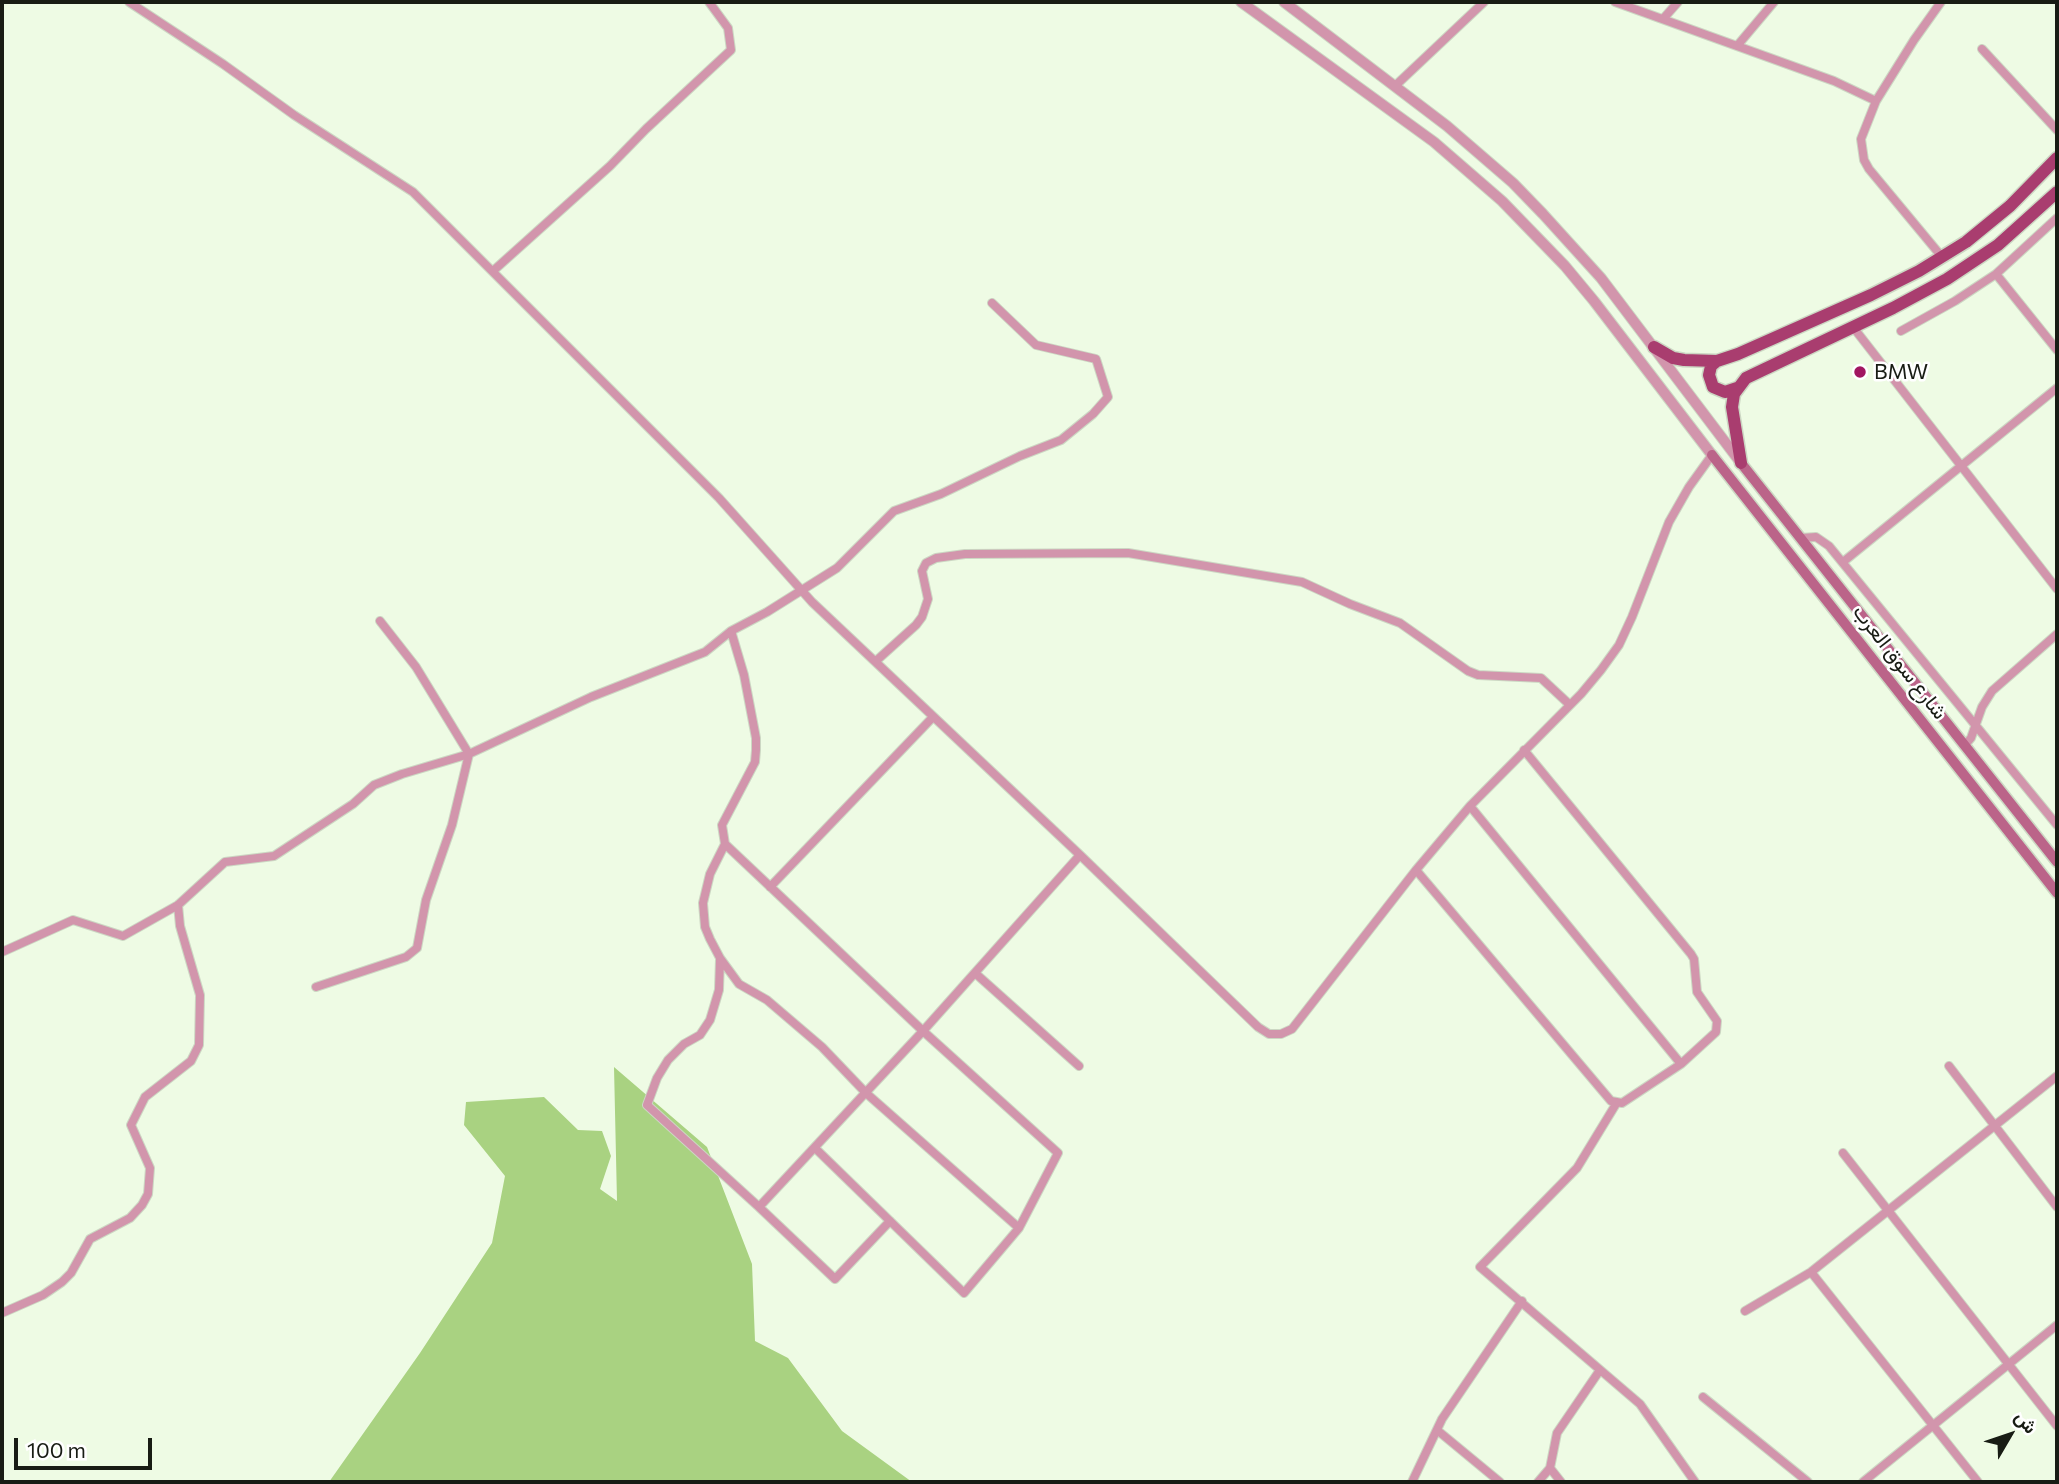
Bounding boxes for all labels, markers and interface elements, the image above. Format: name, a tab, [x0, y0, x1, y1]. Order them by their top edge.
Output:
place label: BMW	[1874, 359, 1928, 385]
marker: BMW	[1852, 364, 1868, 380]
street label: شارع سوق العرب	[1847, 600, 1953, 724]
north arrow	[1975, 1400, 2045, 1470]
text: ش	[2011, 1405, 2043, 1438]
scale bar	[18, 1424, 156, 1468]
text: 100 m	[27, 1437, 86, 1462]

